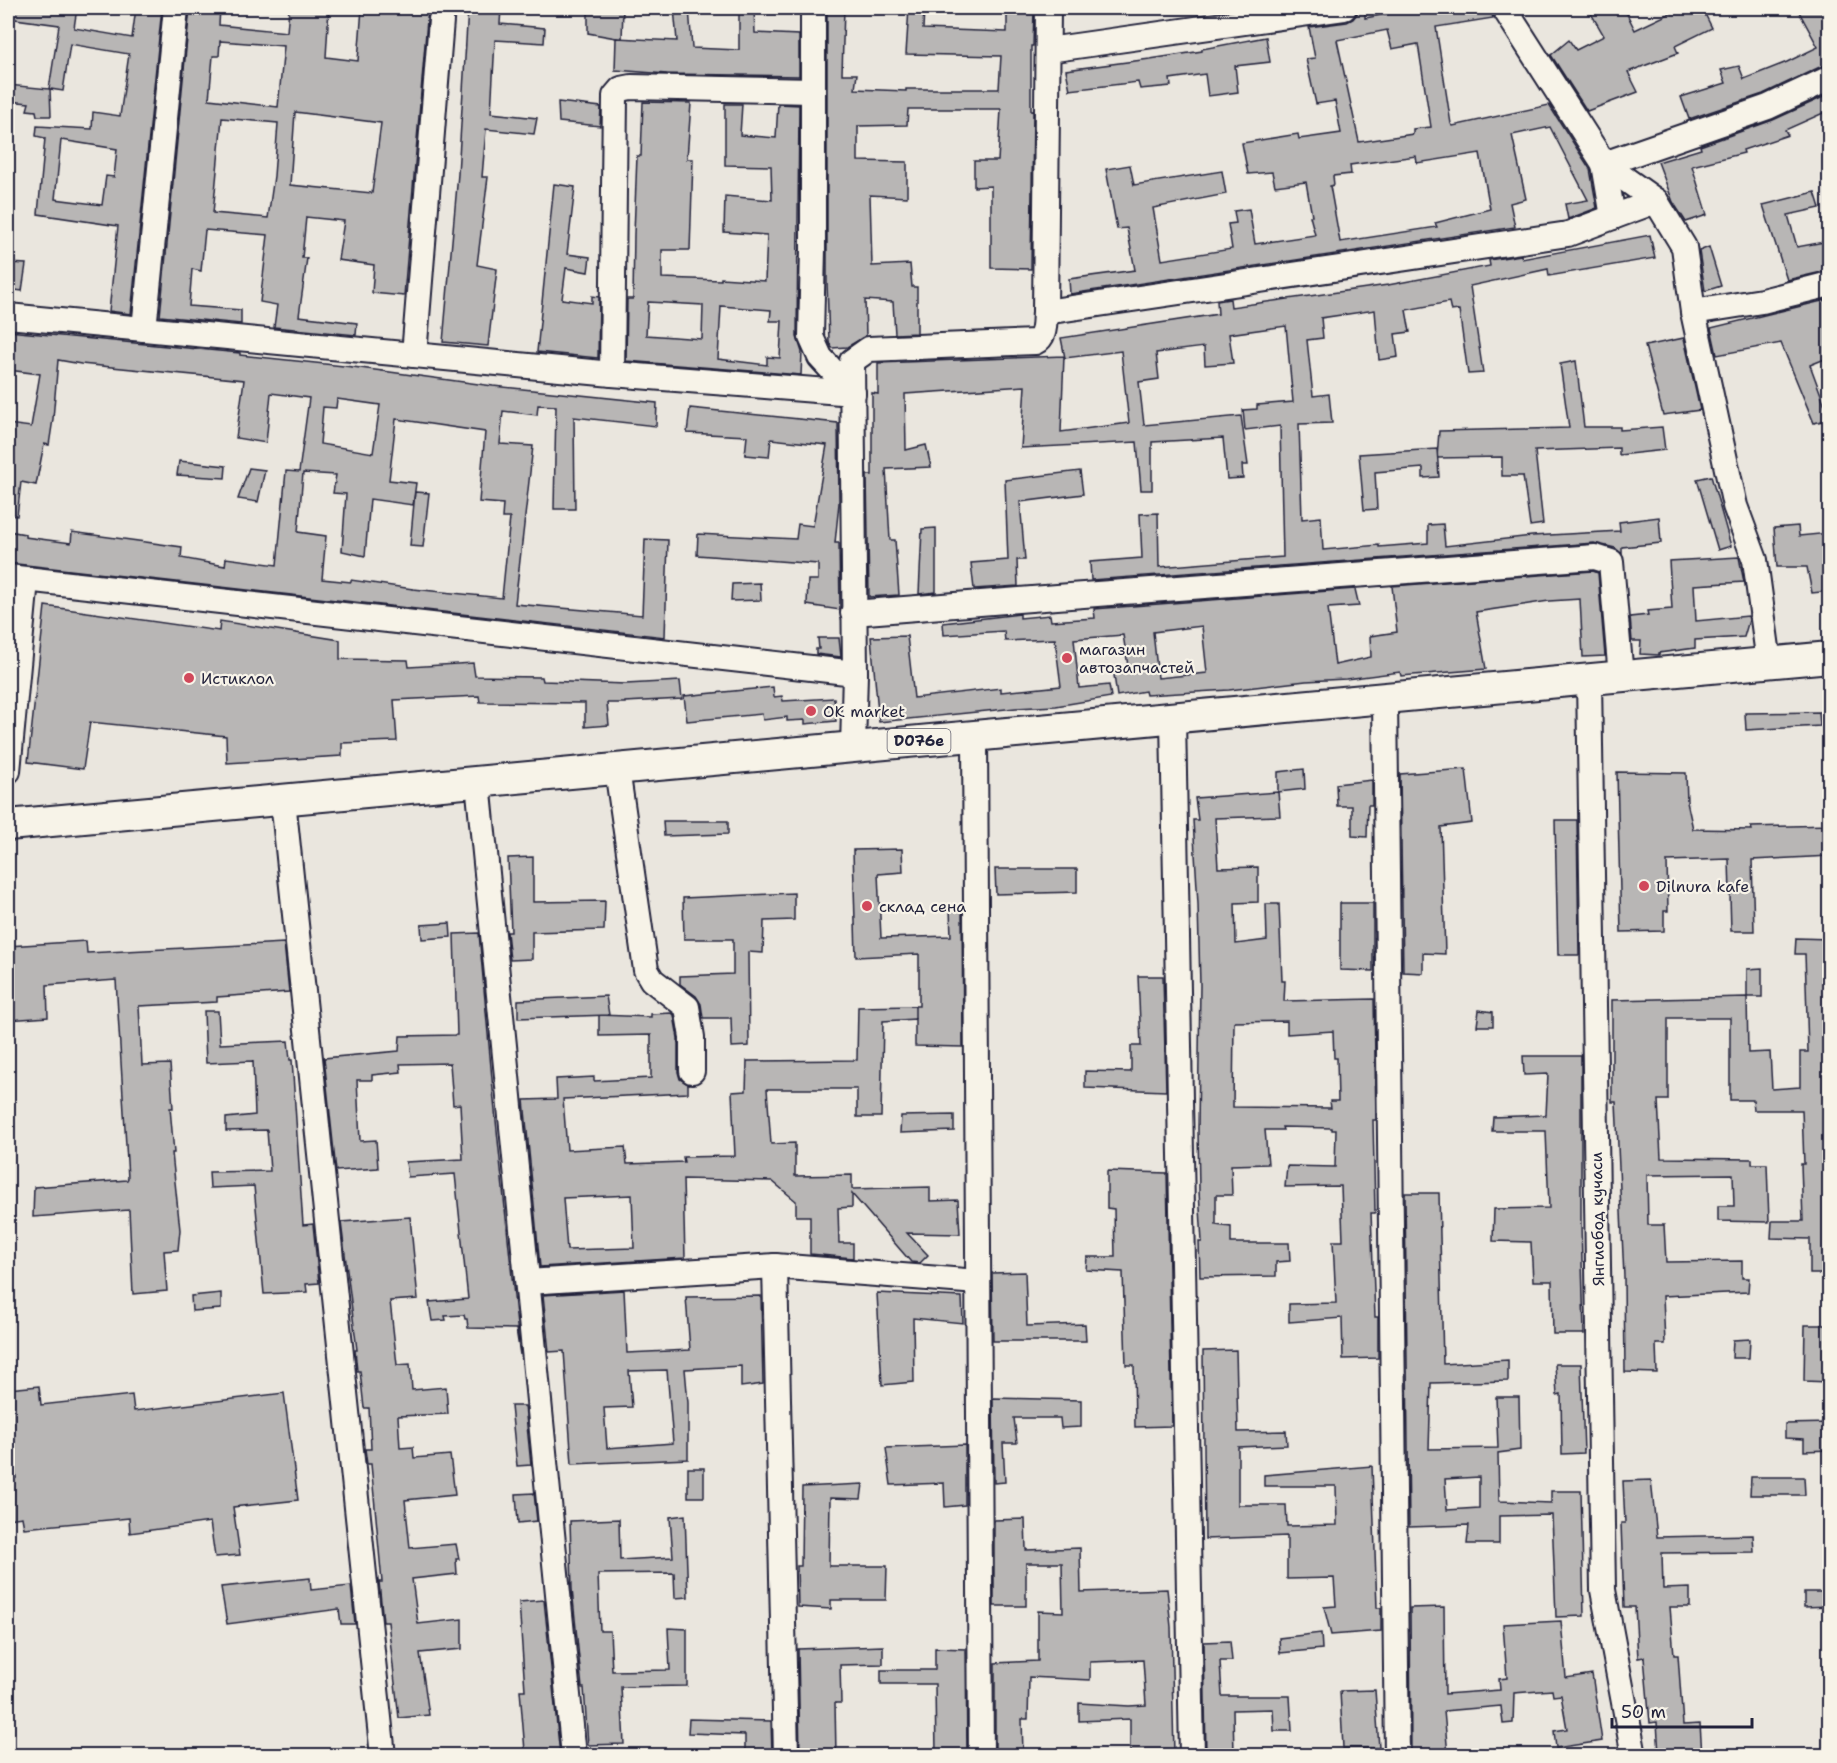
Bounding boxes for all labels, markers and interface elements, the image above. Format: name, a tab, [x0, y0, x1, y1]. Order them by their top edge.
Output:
place label: магазин автозапчастей	[1079, 639, 1195, 678]
marker: магазин автозапчастей	[1060, 651, 1074, 665]
place label: Истиклол	[201, 668, 274, 689]
marker: Истиклол	[182, 671, 196, 685]
place label: OK market	[823, 701, 905, 722]
marker: OK market	[804, 704, 818, 718]
road number: D076e	[888, 729, 950, 753]
place label: Dilnura kafe	[1656, 876, 1749, 897]
marker: Dilnura kafe	[1637, 879, 1651, 893]
place label: склад сена	[879, 896, 966, 917]
marker: склад сена	[860, 899, 874, 913]
street label: Янгиобод кучаси	[1586, 1152, 1609, 1286]
scale bar	[1612, 1691, 1752, 1729]
text: 50 m	[1621, 1700, 1666, 1724]

